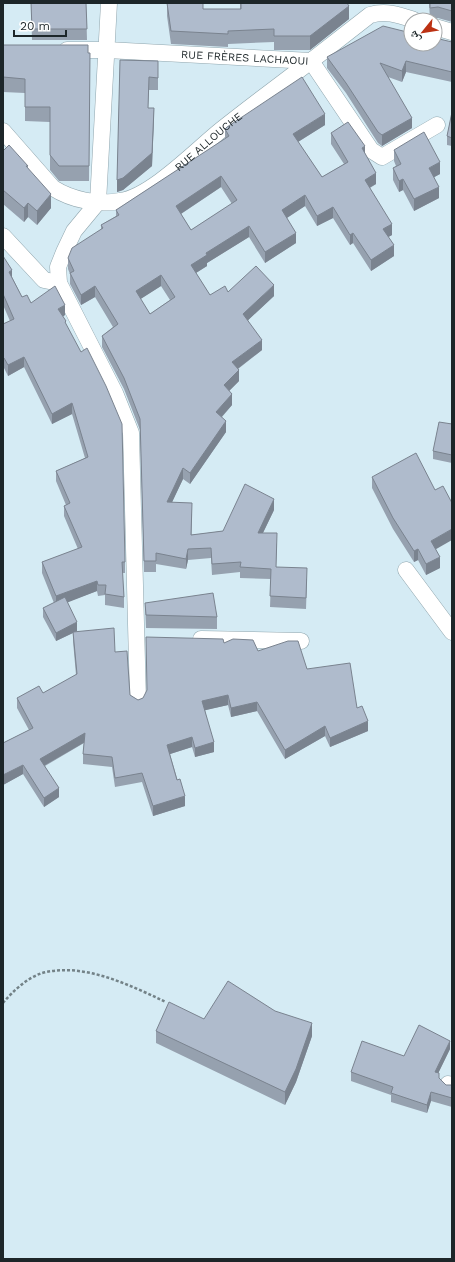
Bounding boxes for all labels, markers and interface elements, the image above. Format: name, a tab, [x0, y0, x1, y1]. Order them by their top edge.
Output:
scale bar	[14, 12, 66, 38]
north arrow	[403, 12, 443, 52]
text: 20 m	[20, 19, 50, 33]
text: ش	[406, 28, 424, 45]
street label: RUE FRÈRES LACHAOUI	[181, 48, 309, 68]
street label: RUE ALLOUCHE	[172, 110, 245, 174]

